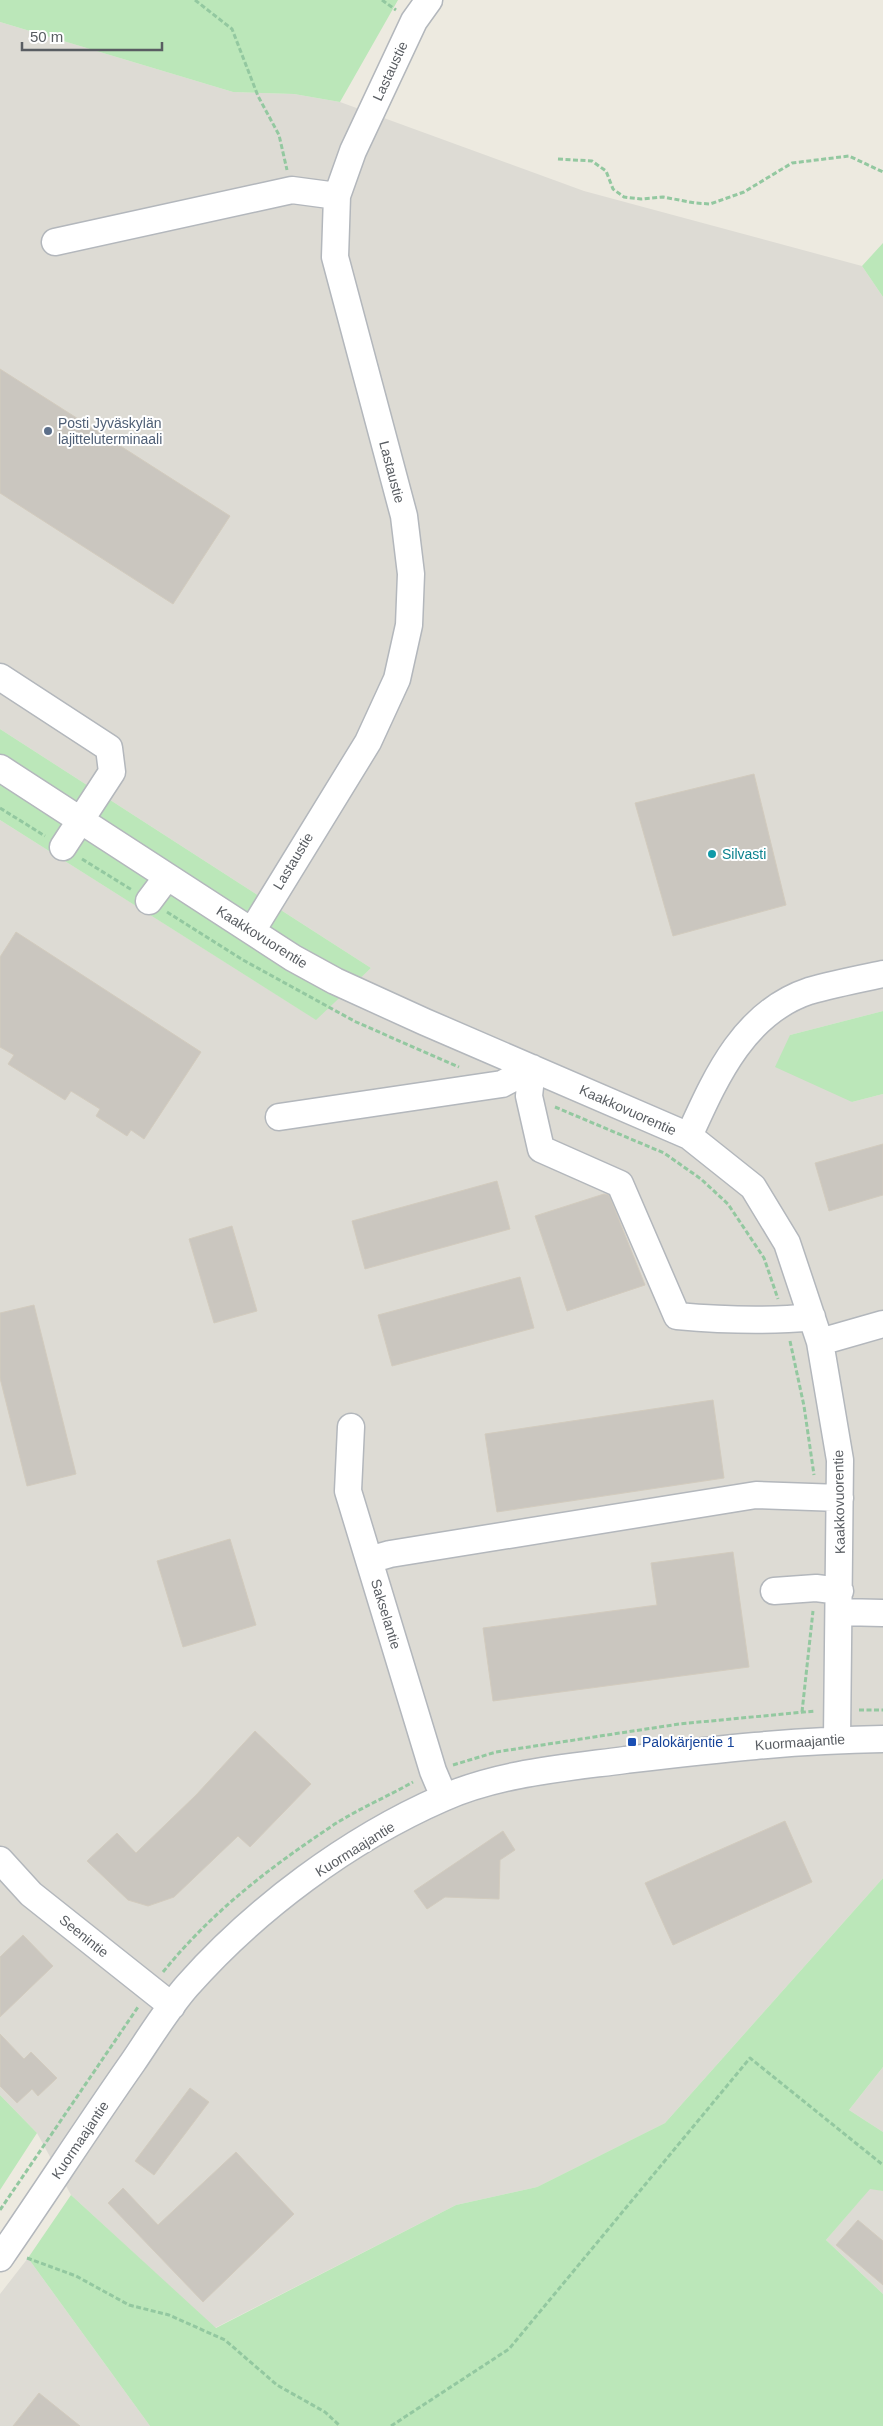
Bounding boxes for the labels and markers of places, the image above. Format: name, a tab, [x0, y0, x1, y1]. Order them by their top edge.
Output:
place label: Posti Jyväskylän lajitteluterminaali	[58, 415, 162, 447]
marker: Posti Jyväskylän lajitteluterminaali	[42, 425, 54, 437]
place label: Silvasti	[722, 846, 766, 862]
marker: Silvasti	[706, 848, 718, 860]
place label: Palokärjentie 1	[642, 1734, 735, 1750]
marker: Palokärjentie 1	[626, 1736, 638, 1748]

